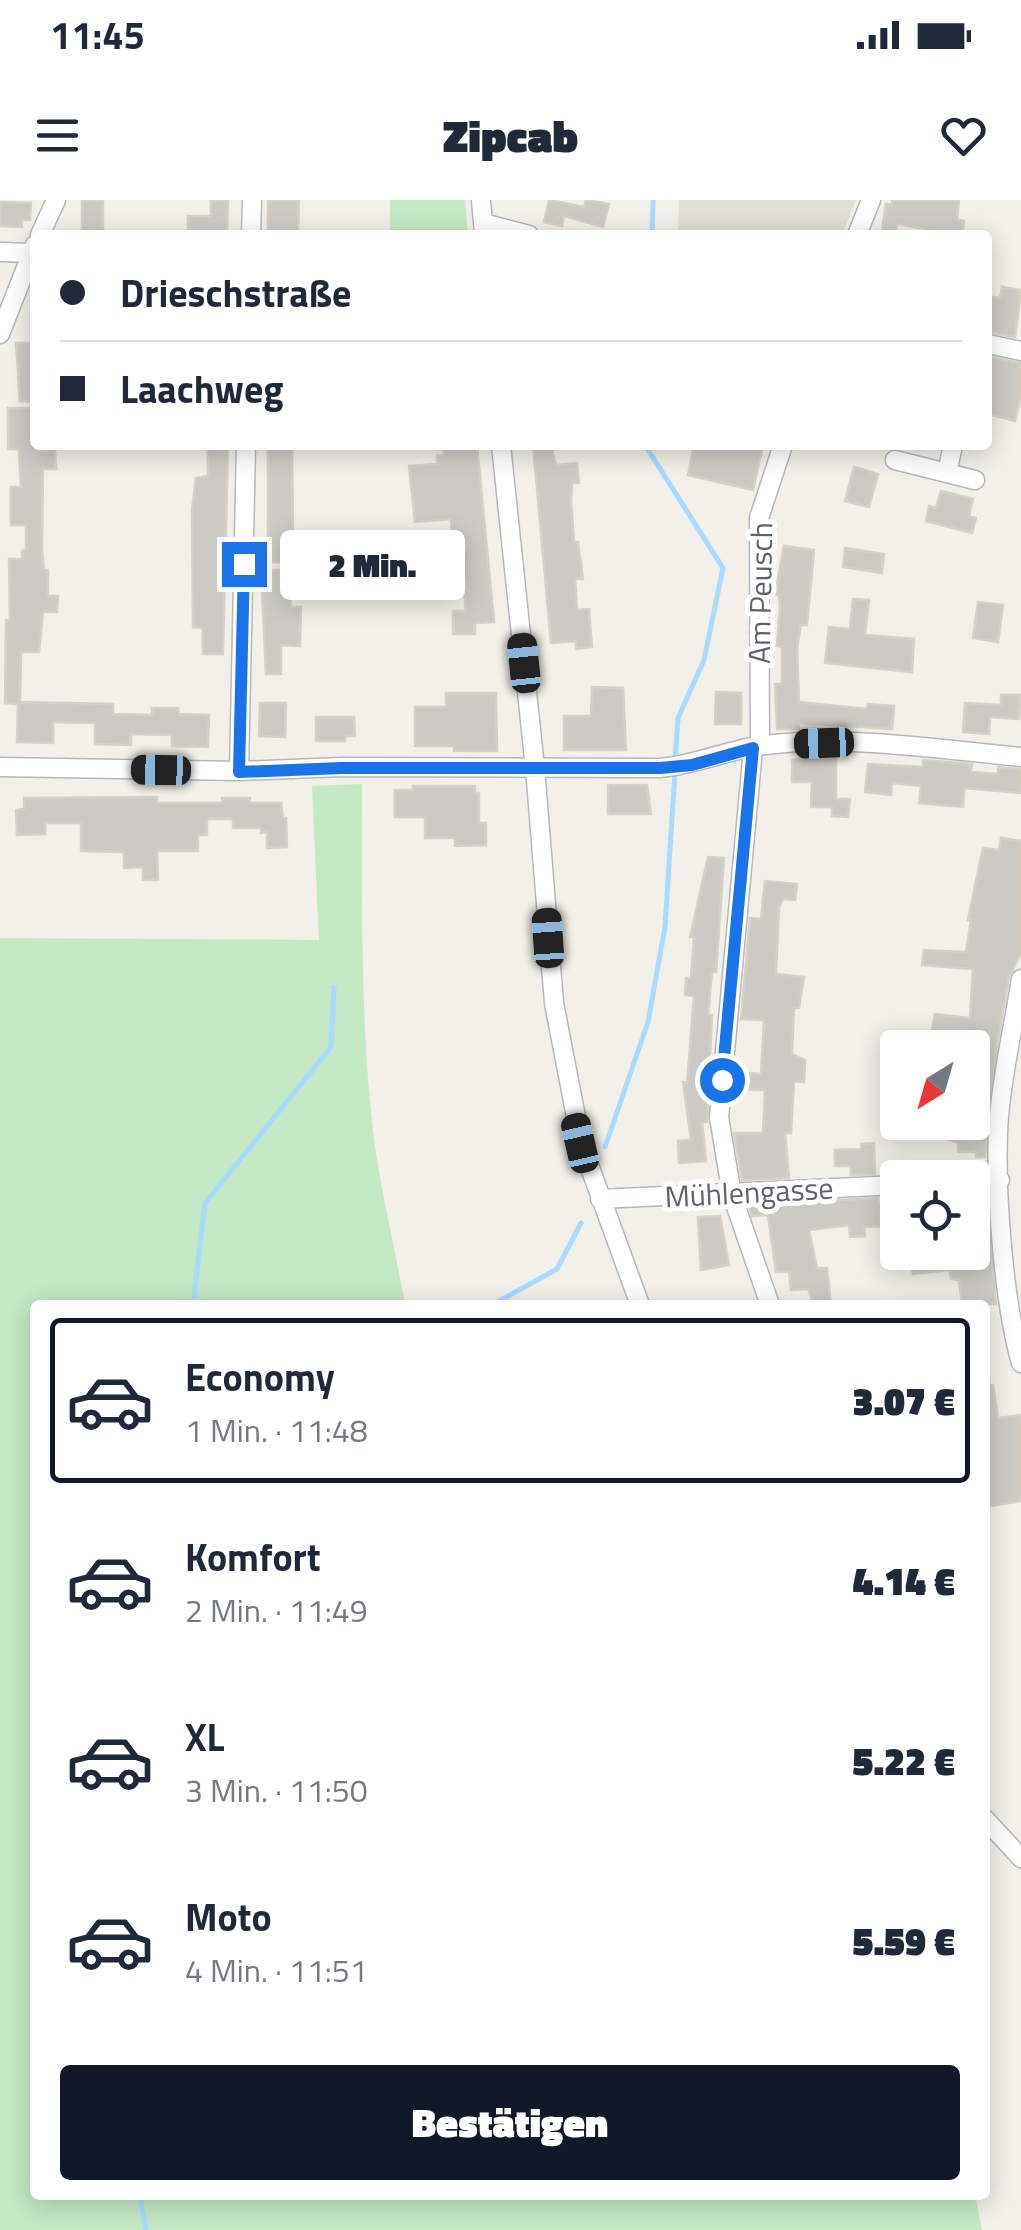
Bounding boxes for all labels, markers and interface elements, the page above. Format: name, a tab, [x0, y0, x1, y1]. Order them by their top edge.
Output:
text: 11:45	[50, 6, 145, 64]
text: Zipcab	[443, 101, 578, 169]
icon: menu	[30, 108, 85, 163]
icon: heart	[936, 108, 991, 163]
text: Drieschstraße	[120, 264, 351, 322]
text: Laachweg	[120, 360, 284, 418]
street label: Am Peusch	[736, 522, 784, 664]
callout: 2 Min.	[279, 529, 464, 599]
text: 2 Min.	[328, 541, 417, 589]
route end	[222, 542, 267, 587]
car	[506, 632, 542, 694]
car	[793, 727, 855, 759]
car	[131, 754, 191, 786]
car	[531, 907, 565, 969]
north arrow	[880, 1030, 990, 1140]
map controls	[880, 1030, 990, 1270]
route start	[700, 1058, 745, 1103]
car	[559, 1110, 601, 1176]
button: locate	[880, 1160, 990, 1270]
street label: Mühlengasse	[663, 1165, 835, 1219]
text: Economy	[185, 1348, 335, 1406]
icon: car	[65, 1356, 155, 1446]
text: 3.07 €	[853, 1372, 955, 1430]
text: 1 Min. · 11:48	[185, 1406, 368, 1454]
text: Komfort	[185, 1528, 321, 1586]
icon: car	[65, 1536, 155, 1626]
text: 4.14 €	[853, 1552, 955, 1610]
text: 2 Min. · 11:49	[185, 1586, 368, 1634]
text: XL	[185, 1708, 225, 1766]
icon: car	[65, 1716, 155, 1806]
text: 5.22 €	[853, 1732, 955, 1790]
text: 3 Min. · 11:50	[185, 1766, 368, 1814]
text: Moto	[185, 1888, 272, 1946]
icon: car	[65, 1896, 155, 1986]
text: 5.59 €	[853, 1912, 955, 1970]
text: 4 Min. · 11:51	[185, 1946, 368, 1994]
button: Bestätigen	[60, 2065, 960, 2180]

